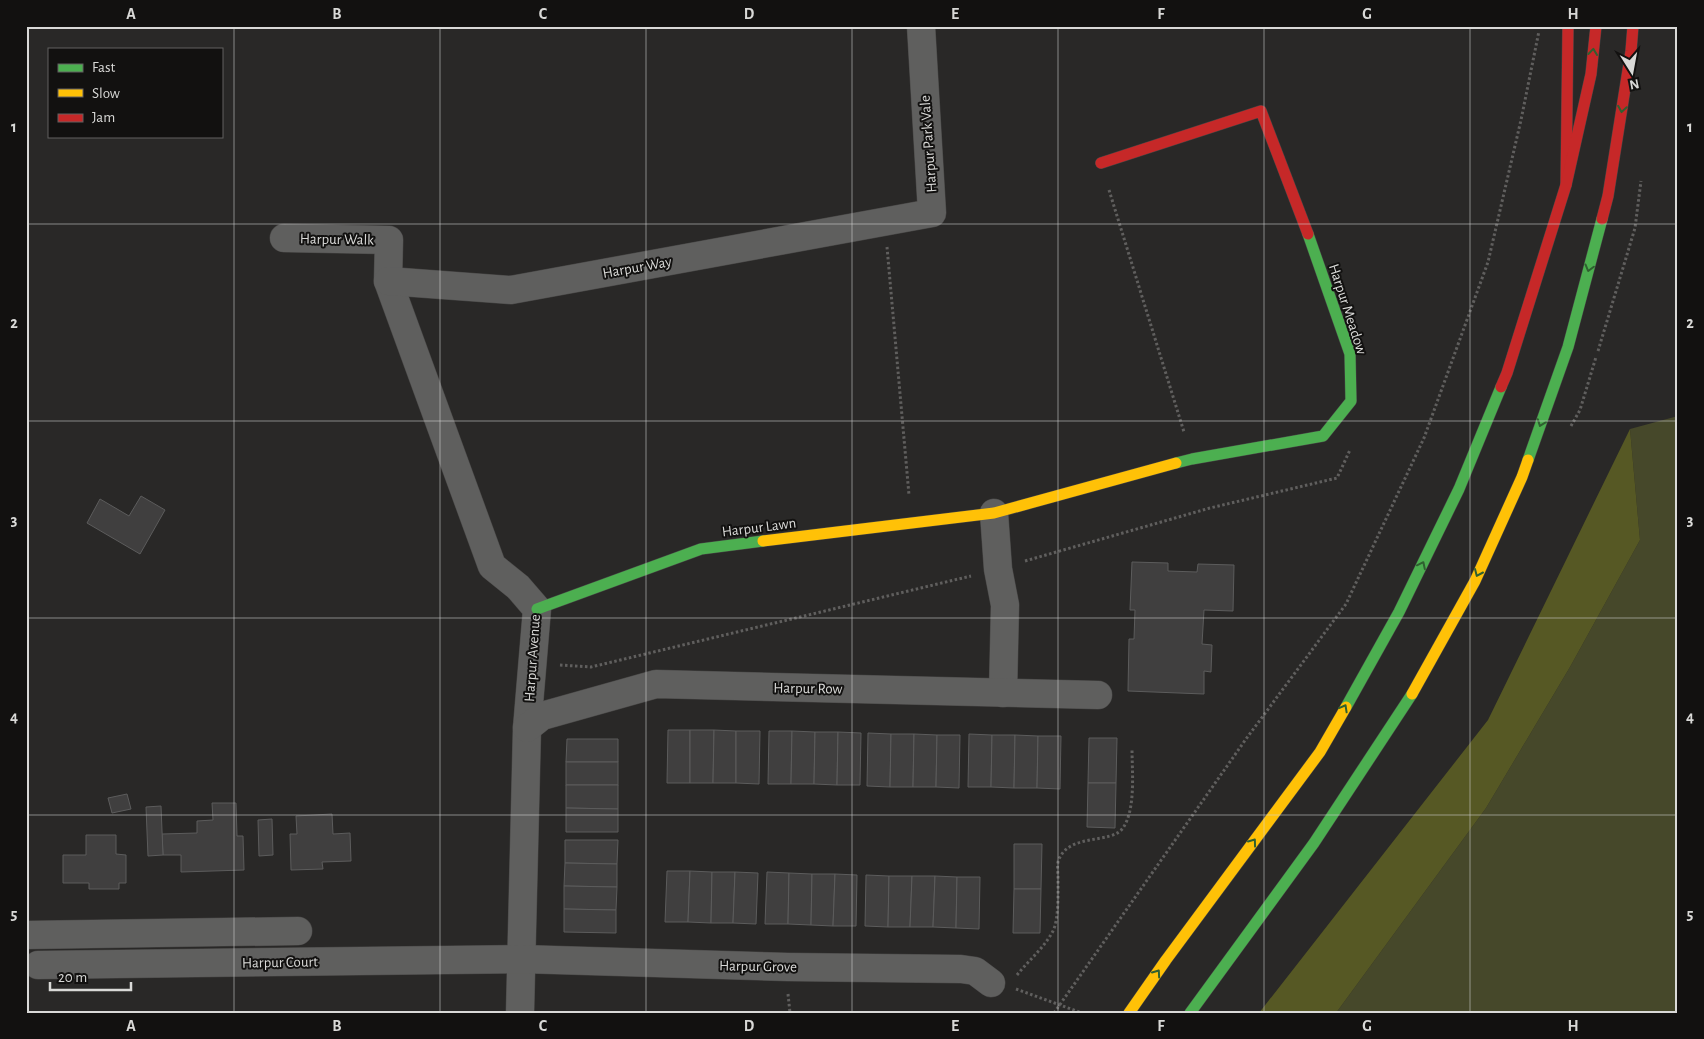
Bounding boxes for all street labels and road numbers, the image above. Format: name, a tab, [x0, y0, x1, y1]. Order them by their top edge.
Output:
street label: Harpur Park Vale	[918, 95, 939, 193]
street label: Harpur Walk	[300, 231, 374, 248]
street label: Harpur Way	[601, 254, 673, 281]
street label: Harpur Meadow	[1326, 262, 1369, 356]
street label: Harpur Lawn	[721, 515, 797, 540]
street label: Harpur Avenue	[522, 614, 543, 702]
street label: Harpur Row	[773, 680, 843, 697]
street label: Harpur Court	[242, 954, 318, 971]
street label: Harpur Grove	[719, 958, 797, 975]

